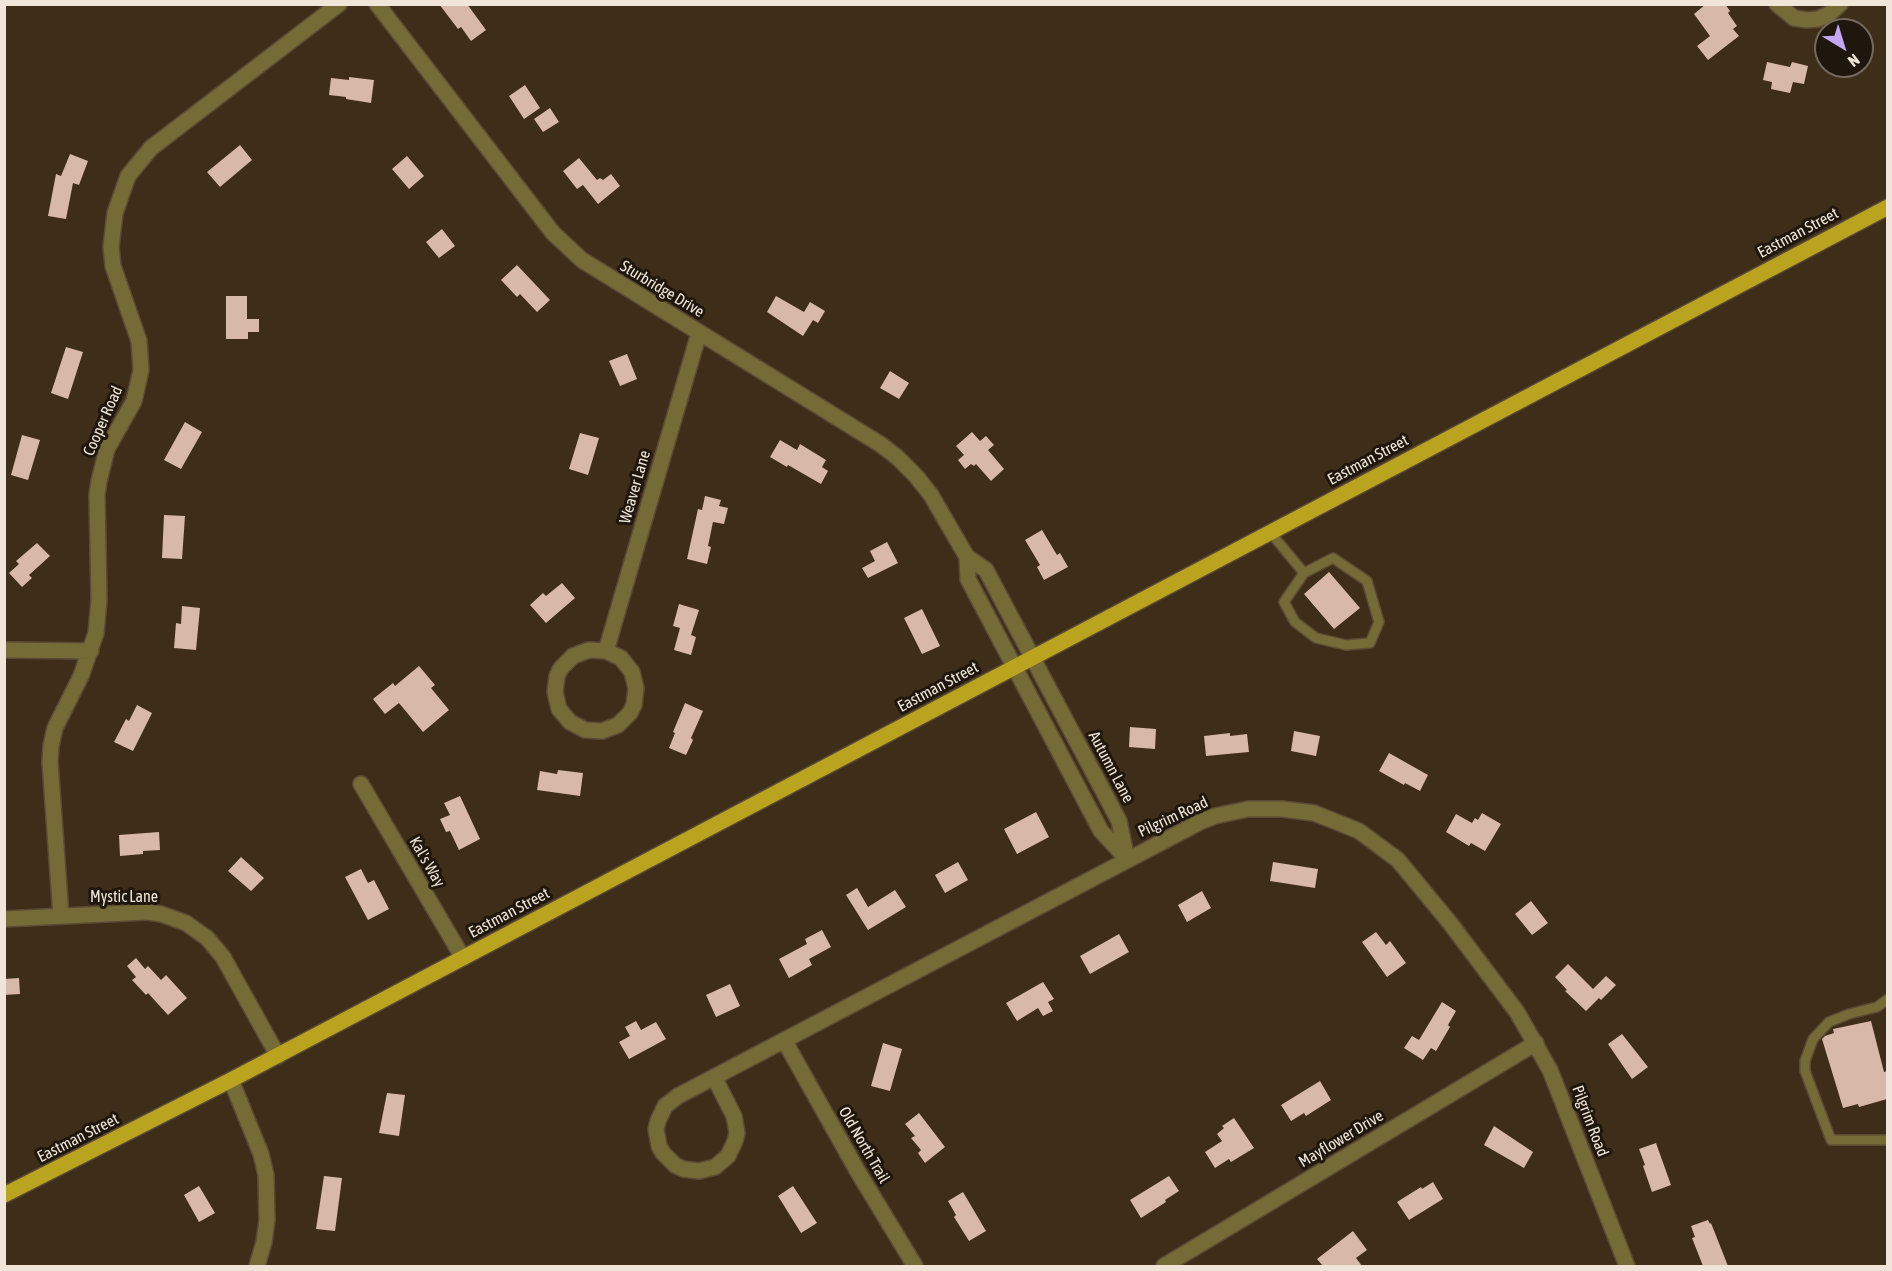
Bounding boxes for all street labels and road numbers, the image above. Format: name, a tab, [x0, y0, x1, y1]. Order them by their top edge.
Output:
street label: Eastman Street	[1754, 204, 1842, 262]
street label: Sturbridge Drive	[617, 256, 707, 322]
street label: Cooper Road	[79, 383, 127, 459]
street label: Eastman Street	[1324, 431, 1412, 489]
street label: Weaver Lane	[615, 448, 655, 526]
street label: Eastman Street	[894, 658, 982, 716]
street label: Autumn Lane	[1084, 728, 1138, 806]
street label: Pilgrim Road	[1135, 793, 1211, 841]
street label: Kal's Way	[405, 833, 449, 891]
street label: Eastman Street	[465, 884, 553, 942]
street label: Mystic Lane	[90, 887, 158, 907]
street label: Pilgrim Road	[1568, 1083, 1612, 1159]
street label: Old North Trail	[834, 1103, 894, 1187]
street label: Mayflower Drive	[1295, 1106, 1387, 1172]
street label: Eastman Street	[34, 1109, 122, 1167]

